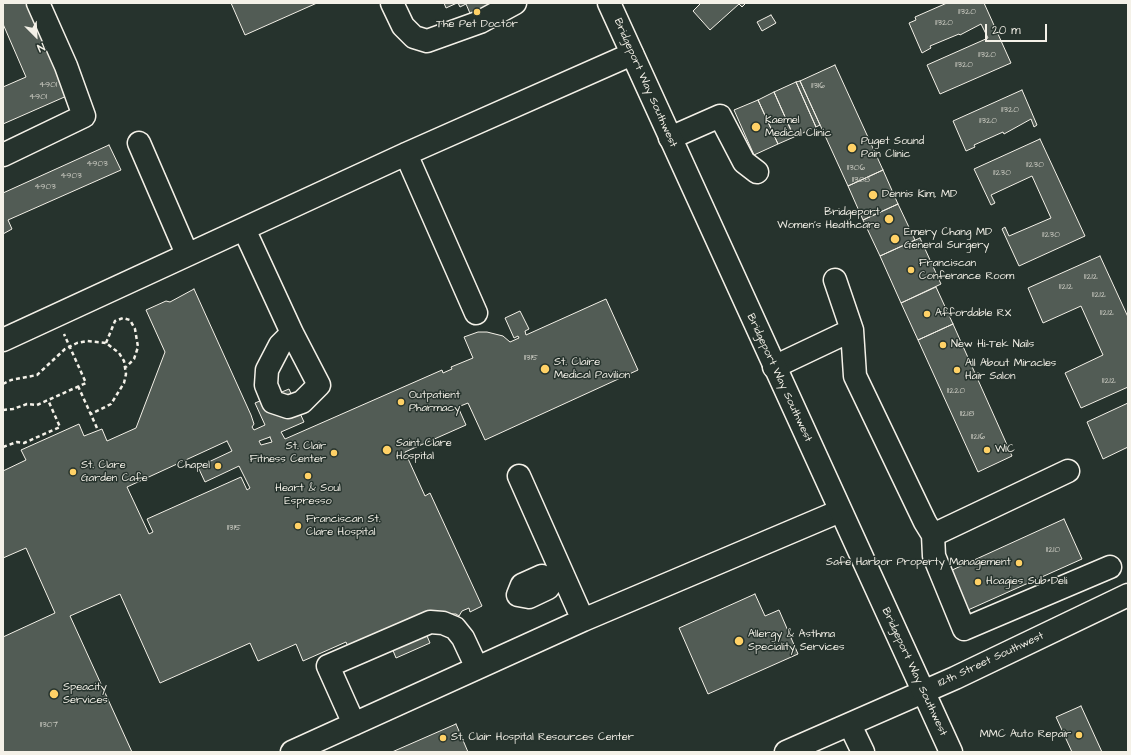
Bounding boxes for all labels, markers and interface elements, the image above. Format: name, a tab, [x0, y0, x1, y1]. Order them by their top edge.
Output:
marker: The Pet Doctor	[472, 7, 482, 17]
house number: 11320	[958, 7, 976, 17]
north arrow	[16, 16, 56, 56]
street label: Bridgeport Way Southwest	[611, 16, 679, 150]
scale bar	[987, 16, 1049, 42]
place label: The Pet Doctor	[436, 18, 518, 32]
house number: 11320	[935, 18, 953, 28]
text: 20 m	[992, 22, 1021, 39]
text: N	[35, 39, 47, 56]
house number: 11320	[978, 50, 996, 60]
house number: 11320	[955, 60, 973, 70]
house number: 4901	[39, 80, 57, 90]
house number: 11316	[811, 81, 825, 91]
house number: 4901	[29, 92, 47, 102]
house number: 11320	[1001, 105, 1019, 115]
place label: Kaemel Medical Clinic	[765, 114, 831, 140]
house number: 11320	[979, 116, 997, 126]
marker: Kaemel Medical Clinic	[750, 121, 762, 133]
place label: Puget Sound Pain Clinic	[861, 135, 924, 161]
marker: Puget Sound Pain Clinic	[846, 142, 858, 154]
house number: 4903	[86, 159, 108, 169]
house number: 11230	[1026, 160, 1044, 170]
house number: 11306	[847, 163, 865, 173]
house number: 11230	[993, 168, 1011, 178]
house number: 4903	[60, 171, 82, 181]
house number: 11308	[852, 175, 870, 185]
house number: 4903	[34, 182, 56, 192]
place label: Dennis Kim, MD	[882, 188, 957, 202]
marker: Dennis Kim, MD	[867, 189, 879, 201]
place label: Bridgeport Women's Healthcare	[777, 206, 880, 232]
marker: Bridgeport Women's Healthcare	[883, 213, 895, 225]
place label: Emery Chang MD General Surgery	[904, 226, 992, 252]
house number: 11230	[1042, 230, 1060, 240]
marker: Emery Chang MD General Surgery	[889, 233, 901, 245]
place label: Franciscan Conferance Room	[919, 257, 1014, 283]
marker: Franciscan Conferance Room	[906, 265, 916, 275]
house number: 11212	[1084, 272, 1098, 282]
house number: 11212	[1059, 282, 1073, 292]
house number: 11212	[1092, 290, 1106, 300]
place label: Affordable RX	[935, 307, 1011, 321]
house number: 11212	[1100, 308, 1114, 318]
marker: Affordable RX	[922, 309, 932, 319]
street label: Bridgeport Way Southwest	[743, 312, 815, 444]
place label: New Hi-Tek Nails	[951, 338, 1034, 352]
marker: New Hi-Tek Nails	[938, 340, 948, 350]
house number: 11315	[524, 353, 538, 363]
place label: St. Claire Medical Pavilion	[554, 356, 630, 382]
place label: All About Miracles Hair Salon	[965, 357, 1056, 383]
marker: St. Claire Medical Pavilion	[539, 363, 551, 375]
marker: All About Miracles Hair Salon	[952, 365, 962, 375]
house number: 11212	[1102, 376, 1116, 386]
house number: 11220	[947, 386, 965, 396]
place label: Outpatient Pharmacy	[409, 389, 460, 415]
marker: Outpatient Pharmacy	[396, 397, 406, 407]
house number: 11218	[960, 409, 974, 419]
house number: 11216	[971, 432, 985, 442]
place label: Saint Clare Hospital	[396, 437, 452, 463]
place label: St. Clair Fitness Center	[250, 440, 326, 466]
place label: WIC	[995, 443, 1015, 457]
marker: Saint Clare Hospital	[381, 444, 393, 456]
marker: WIC	[982, 445, 992, 455]
marker: St. Clair Fitness Center	[329, 448, 339, 458]
place label: St. Clare Garden Cafe	[81, 459, 148, 485]
place label: Chapel	[177, 459, 210, 473]
marker: Chapel	[213, 461, 223, 471]
marker: St. Clare Garden Cafe	[68, 467, 78, 477]
marker: Heart & Soul Espresso	[303, 471, 313, 481]
place label: Heart & Soul Espresso	[275, 482, 341, 508]
place label: Franciscan St. Clare Hospital	[306, 513, 380, 539]
marker: Franciscan St. Clare Hospital	[293, 521, 303, 531]
house number: 11315	[227, 523, 241, 533]
house number: 11210	[1046, 545, 1060, 555]
place label: Safe Harbor Property Management	[826, 556, 1011, 570]
marker: Safe Harbor Property Management	[1014, 558, 1024, 568]
place label: Hoagies Sub Deli	[986, 575, 1067, 589]
marker: Hoagies Sub Deli	[973, 577, 983, 587]
street label: Bridgeport Way Southwest	[878, 606, 950, 738]
place label: Allergy & Asthma Speciality Services	[748, 628, 845, 654]
street label: 112th Street Southwest	[936, 630, 1046, 690]
marker: Allergy & Asthma Speciality Services	[733, 635, 745, 647]
place label: Speacity Services	[63, 681, 108, 707]
marker: Speacity Services	[48, 688, 60, 700]
house number: 11307	[40, 720, 58, 730]
place label: MMC Auto Repair	[980, 728, 1071, 742]
marker: MMC Auto Repair	[1074, 730, 1084, 740]
place label: St. Clair Hospital Resources Center	[451, 731, 634, 745]
marker: St. Clair Hospital Resources Center	[438, 733, 448, 743]

